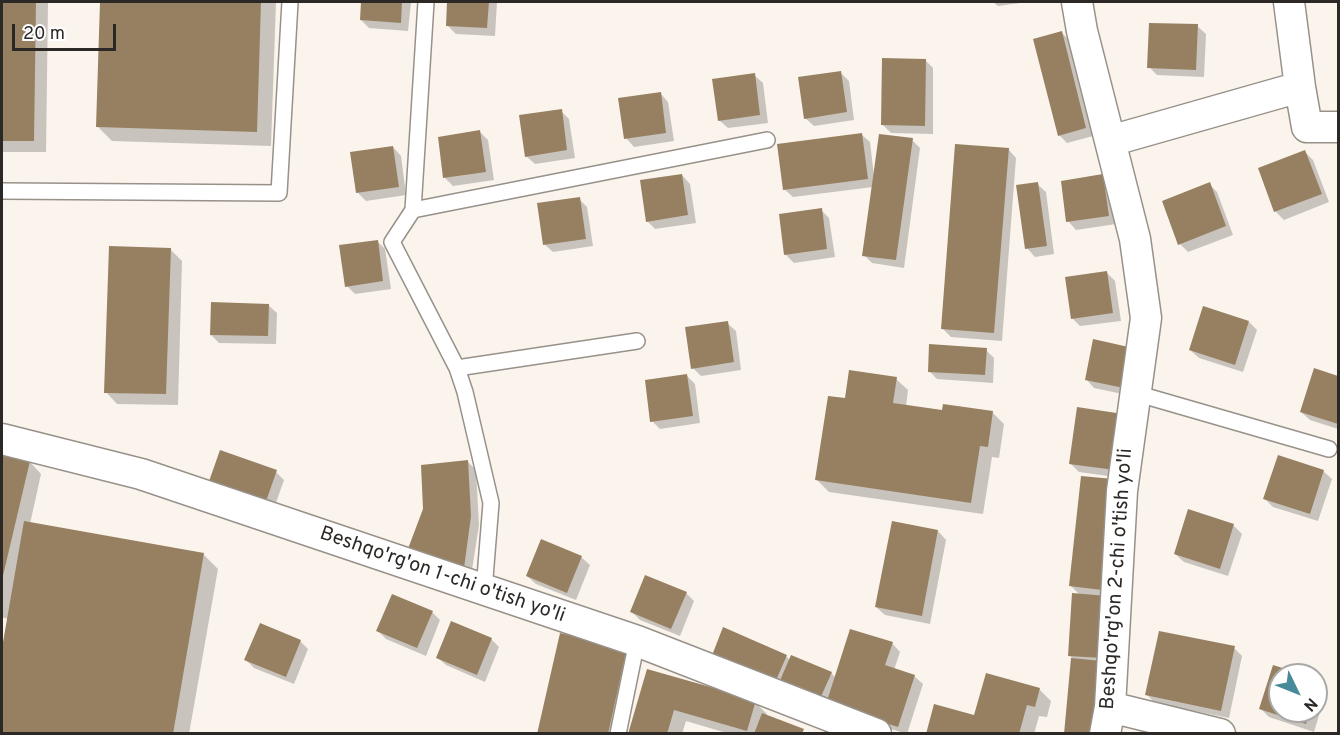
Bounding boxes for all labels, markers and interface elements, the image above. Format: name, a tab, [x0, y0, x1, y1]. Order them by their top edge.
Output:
scale bar	[15, 12, 118, 50]
text: 20 m	[23, 23, 65, 46]
street label: Beshqo'rg'on 2-chi o'tish yo'li	[1097, 448, 1139, 710]
street label: Beshqo'rg'on 1-chi o'tish yo'li	[316, 523, 568, 629]
north arrow	[1268, 663, 1328, 723]
text: N	[1298, 693, 1321, 715]

